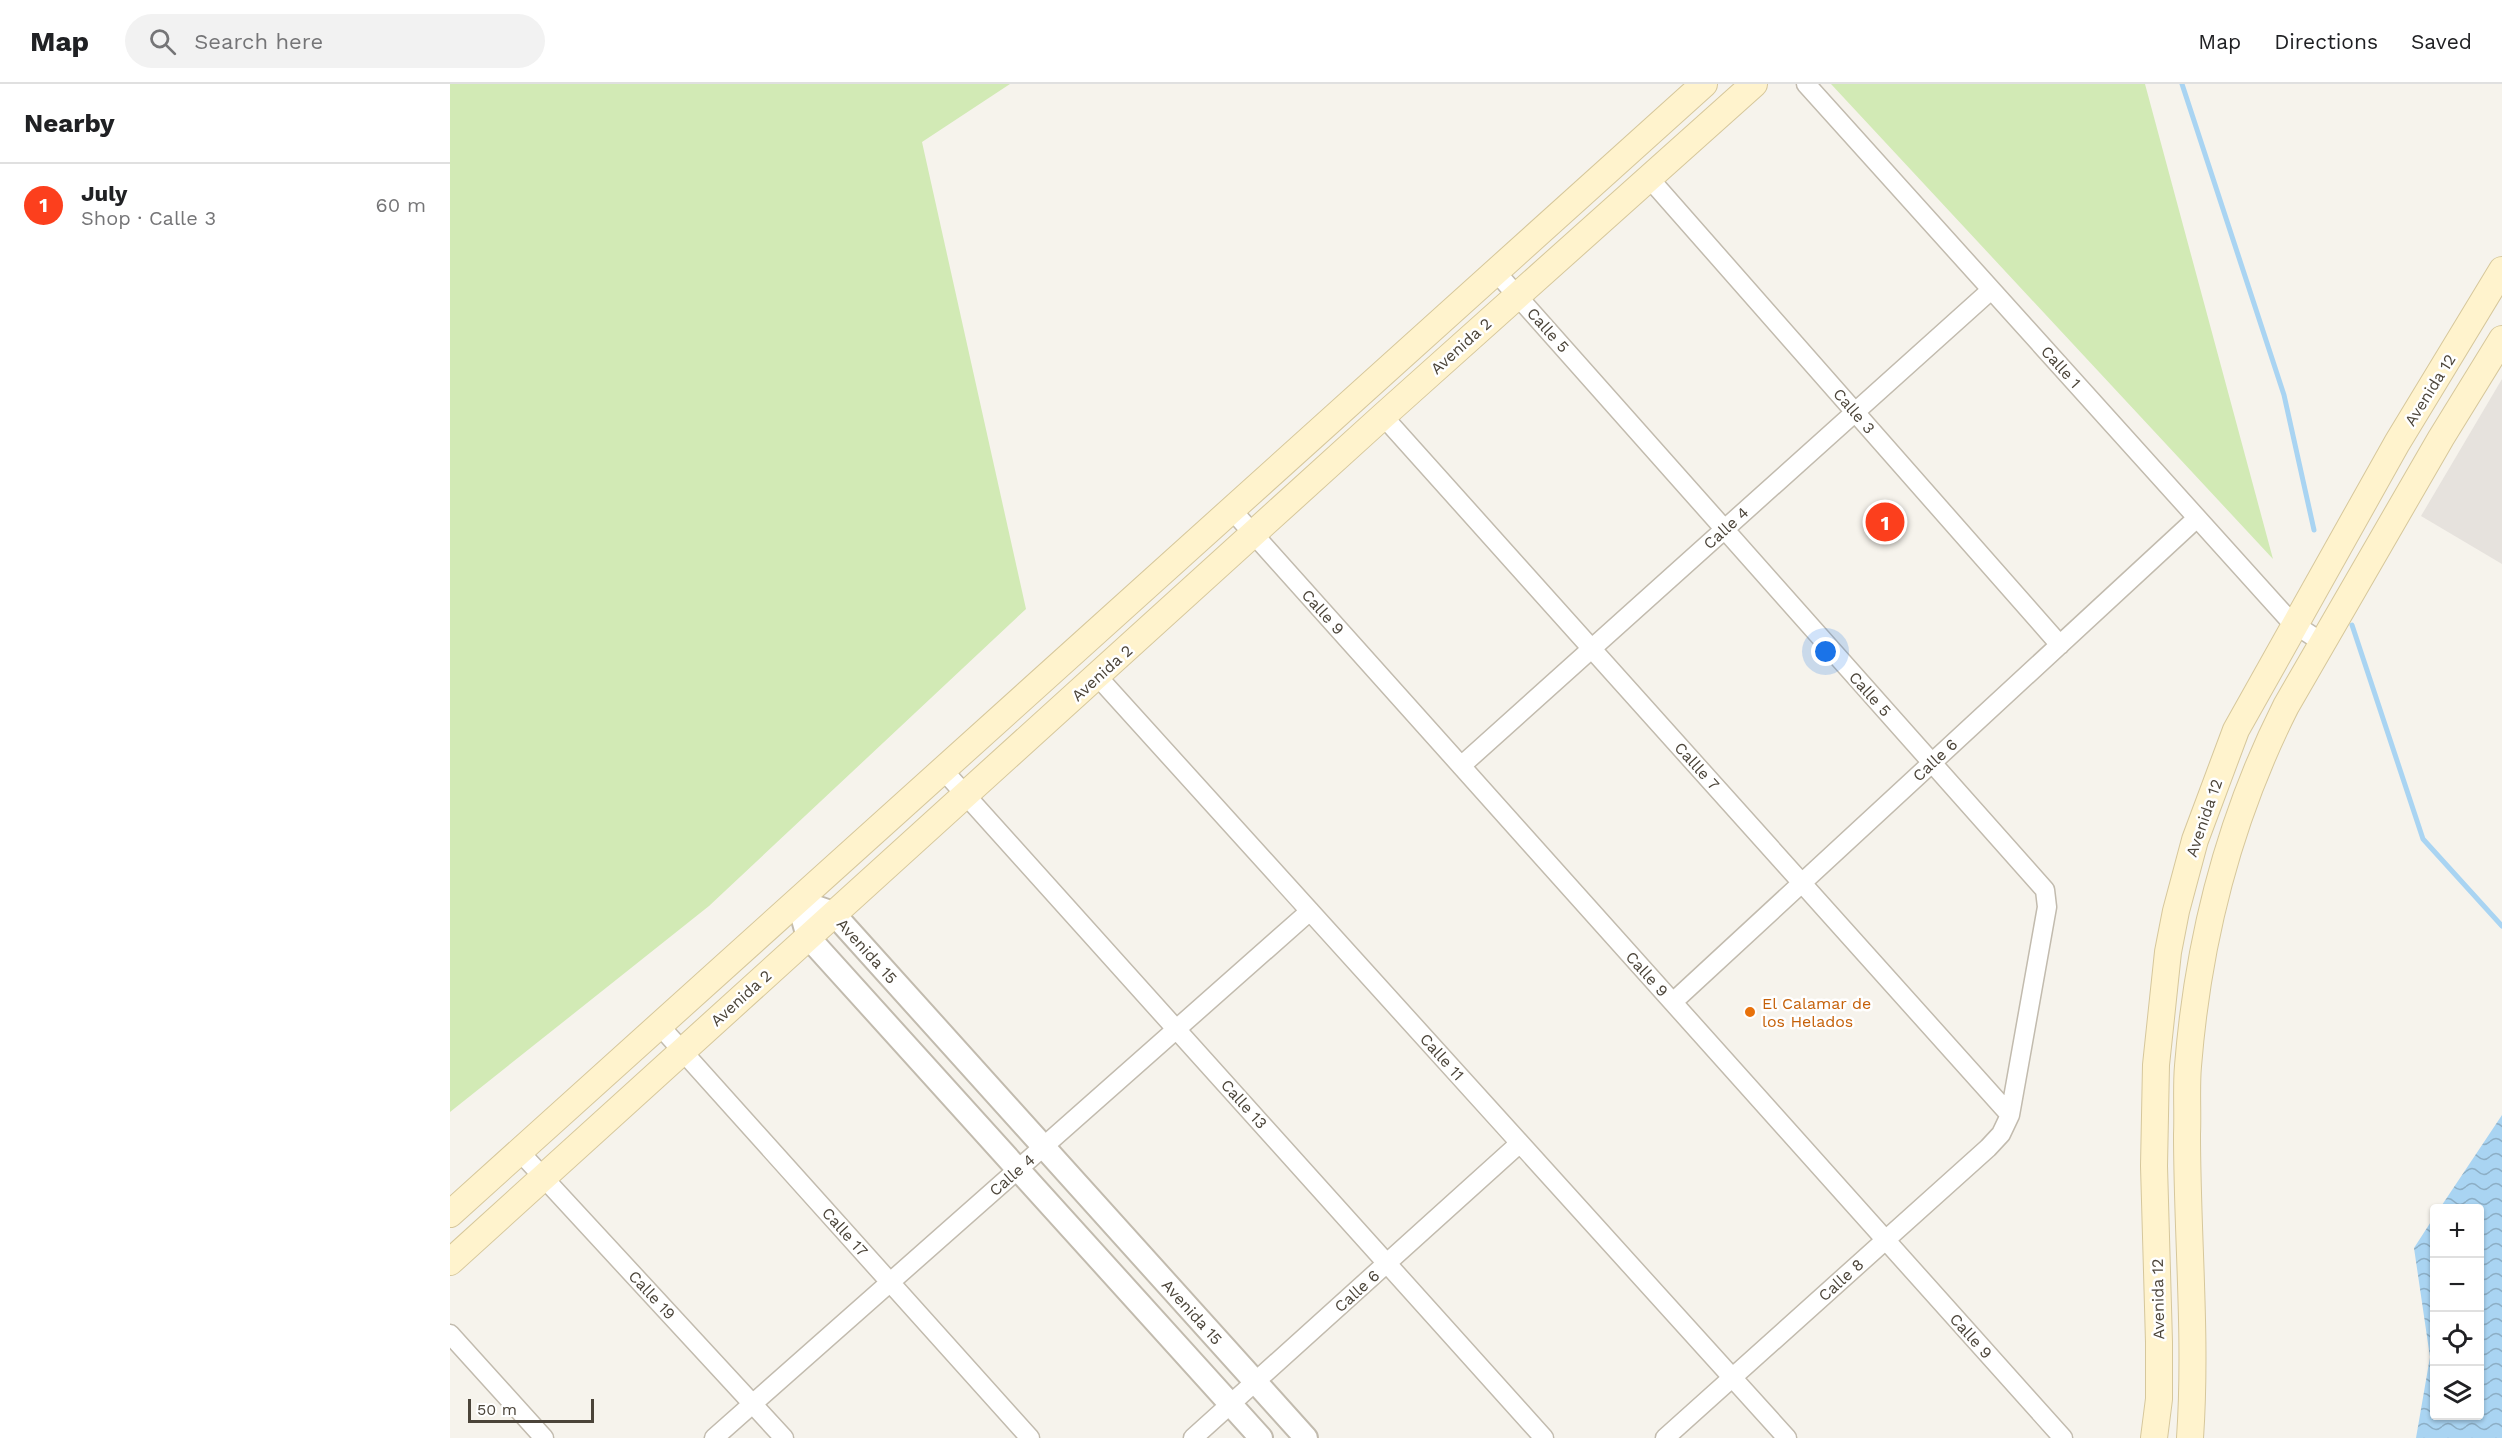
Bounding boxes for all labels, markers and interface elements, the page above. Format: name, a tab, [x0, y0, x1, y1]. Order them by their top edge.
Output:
search box	[125, 14, 545, 68]
text: Map	[30, 25, 89, 58]
icon: search	[146, 25, 179, 58]
text: Search here	[194, 29, 323, 54]
text: Map	[2198, 29, 2241, 54]
text: Directions	[2274, 29, 2378, 54]
text: Saved	[2411, 29, 2472, 54]
text: Nearby	[24, 108, 115, 138]
text: July	[81, 181, 127, 206]
text: 1	[39, 193, 48, 217]
text: 60 m	[376, 193, 426, 217]
text: Shop · Calle 3	[81, 206, 216, 230]
street label: Calle 5	[1523, 304, 1573, 356]
street label: Avenida 2	[1427, 314, 1495, 378]
street label: Calle 1	[2037, 342, 2085, 392]
street label: Avenida 12	[2400, 351, 2460, 429]
street label: Calle 3	[1829, 384, 1879, 438]
pin: 1	[1866, 500, 1904, 544]
street label: Calle 4	[1699, 503, 1753, 553]
street label: Calle 9	[1298, 585, 1348, 639]
your location	[1811, 637, 1840, 666]
street label: Avenida 2	[1068, 641, 1136, 705]
street label: Calle 5	[1845, 668, 1895, 720]
street label: Calle 6	[1909, 735, 1961, 785]
street label: Callle 7	[1671, 738, 1723, 794]
street label: Avenida 12	[2182, 777, 2226, 859]
street label: Avenida 15	[833, 914, 901, 988]
street label: Calle 9	[1622, 947, 1672, 1001]
street label: Avenida 2	[707, 966, 775, 1030]
place label: El Calamar de los Helados	[1762, 994, 1871, 1031]
marker: El Calamar de los Helados	[1743, 1005, 1757, 1019]
street label: Calle 11	[1416, 1030, 1468, 1084]
street label: Calle 13	[1217, 1075, 1271, 1133]
street label: Calle 4	[985, 1150, 1039, 1200]
street label: Calle 17	[818, 1204, 872, 1260]
map controls	[2430, 1204, 2484, 1420]
button: +	[2430, 1204, 2484, 1258]
street label: Calle 8	[1814, 1255, 1868, 1305]
street label: Avenida 12	[2148, 1258, 2168, 1340]
button: −	[2430, 1258, 2484, 1312]
street label: Calle 19	[624, 1266, 680, 1324]
street label: Calle 6	[1330, 1266, 1384, 1316]
street label: Avenida 15	[1158, 1275, 1226, 1349]
street label: Calle 9	[1946, 1309, 1996, 1363]
button: locate	[2430, 1312, 2484, 1366]
button: layers	[2430, 1366, 2484, 1420]
scale bar	[468, 1396, 594, 1424]
text: 50 m	[477, 1400, 517, 1419]

